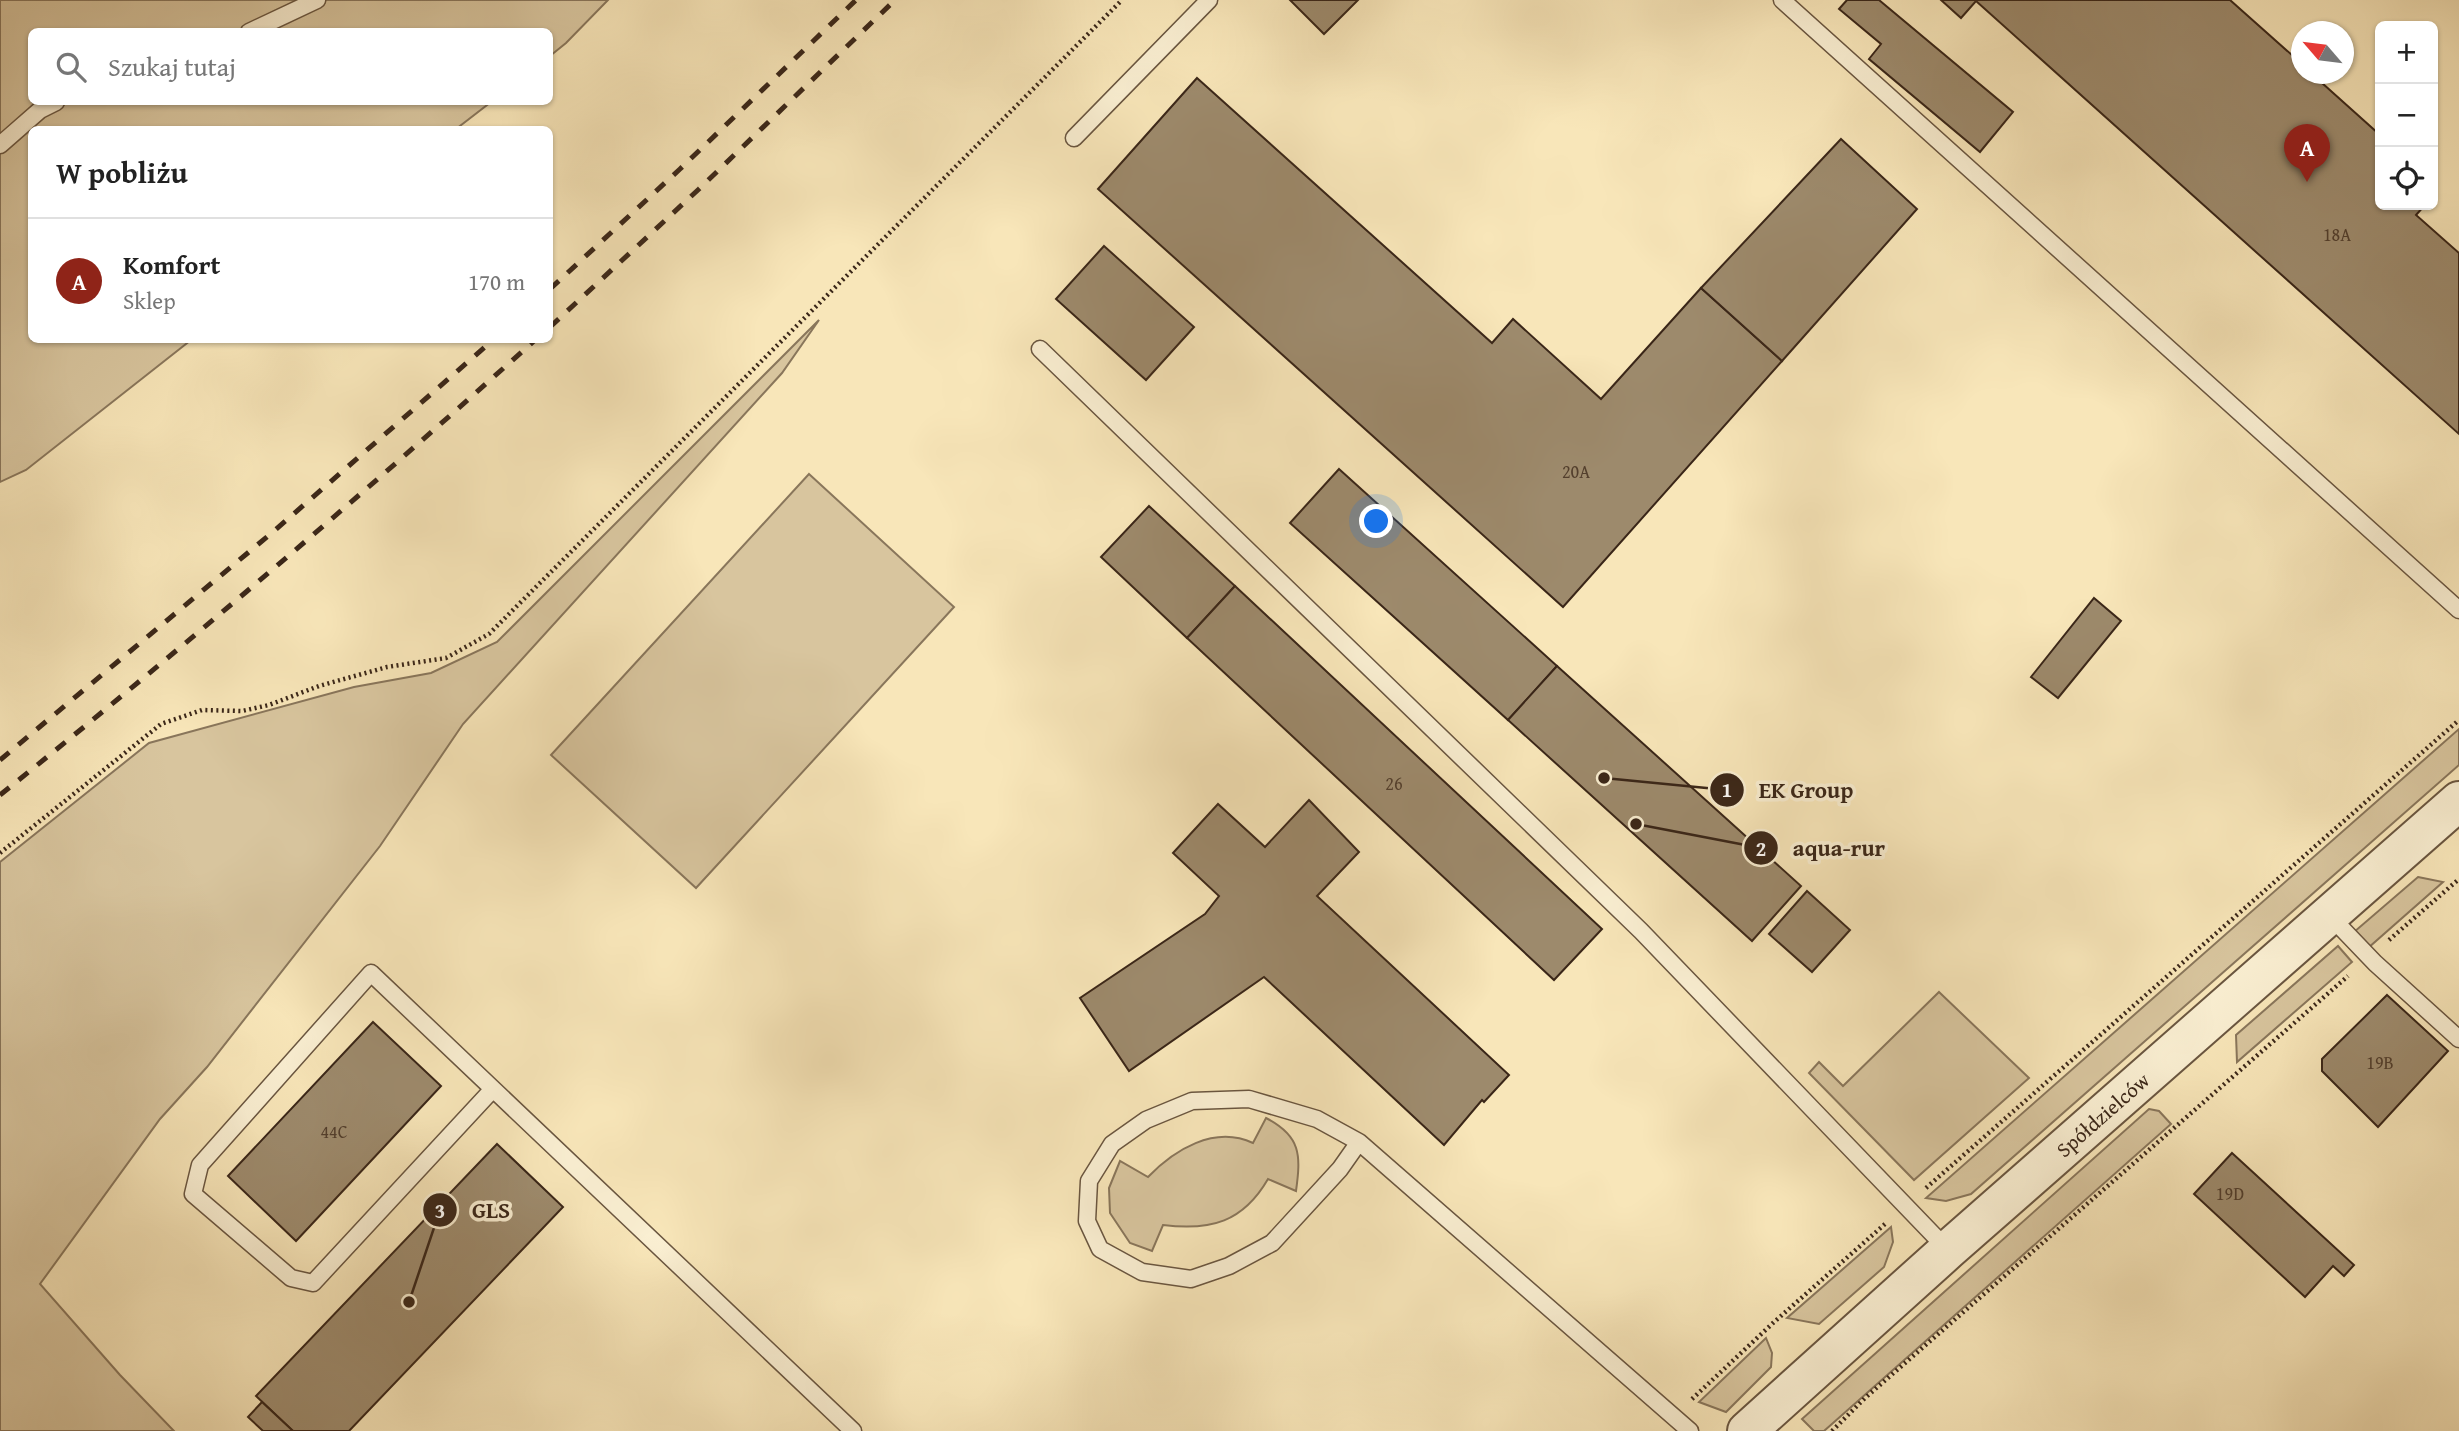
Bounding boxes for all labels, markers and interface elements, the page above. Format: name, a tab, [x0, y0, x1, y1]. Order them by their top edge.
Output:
north arrow	[2291, 21, 2354, 84]
map controls	[2375, 21, 2438, 210]
button: +	[2375, 21, 2438, 84]
search box	[28, 28, 553, 105]
text: Szukaj tutaj	[108, 47, 236, 86]
icon: search	[52, 48, 90, 86]
button: −	[2375, 84, 2438, 147]
pin: A	[2284, 124, 2330, 182]
button: locate	[2375, 147, 2438, 210]
text: W pobliżu	[56, 150, 188, 194]
house number: 18A	[2323, 221, 2351, 248]
text: Komfort	[123, 245, 220, 284]
text: A	[72, 265, 86, 298]
text: 170 m	[468, 265, 525, 298]
text: Sklep	[123, 284, 176, 317]
house number: 20A	[1562, 458, 1590, 485]
your location	[1359, 504, 1393, 538]
callout: EK Group	[1709, 768, 1867, 812]
house number: 26	[1385, 770, 1403, 797]
text: EK Group	[1759, 773, 1853, 806]
text: 1	[1722, 774, 1732, 805]
callout: aqua-rur	[1744, 826, 1899, 870]
text: aqua-rur	[1793, 831, 1886, 864]
text: 2	[1756, 833, 1766, 864]
house number: 19B	[2366, 1049, 2394, 1076]
street label: Spółdzielców	[2049, 1065, 2156, 1164]
house number: 44C	[320, 1118, 348, 1145]
house number: 19D	[2216, 1180, 2244, 1207]
callout: GLS	[423, 1188, 524, 1232]
text: GLS	[472, 1193, 510, 1226]
text: 3	[435, 1195, 445, 1226]

